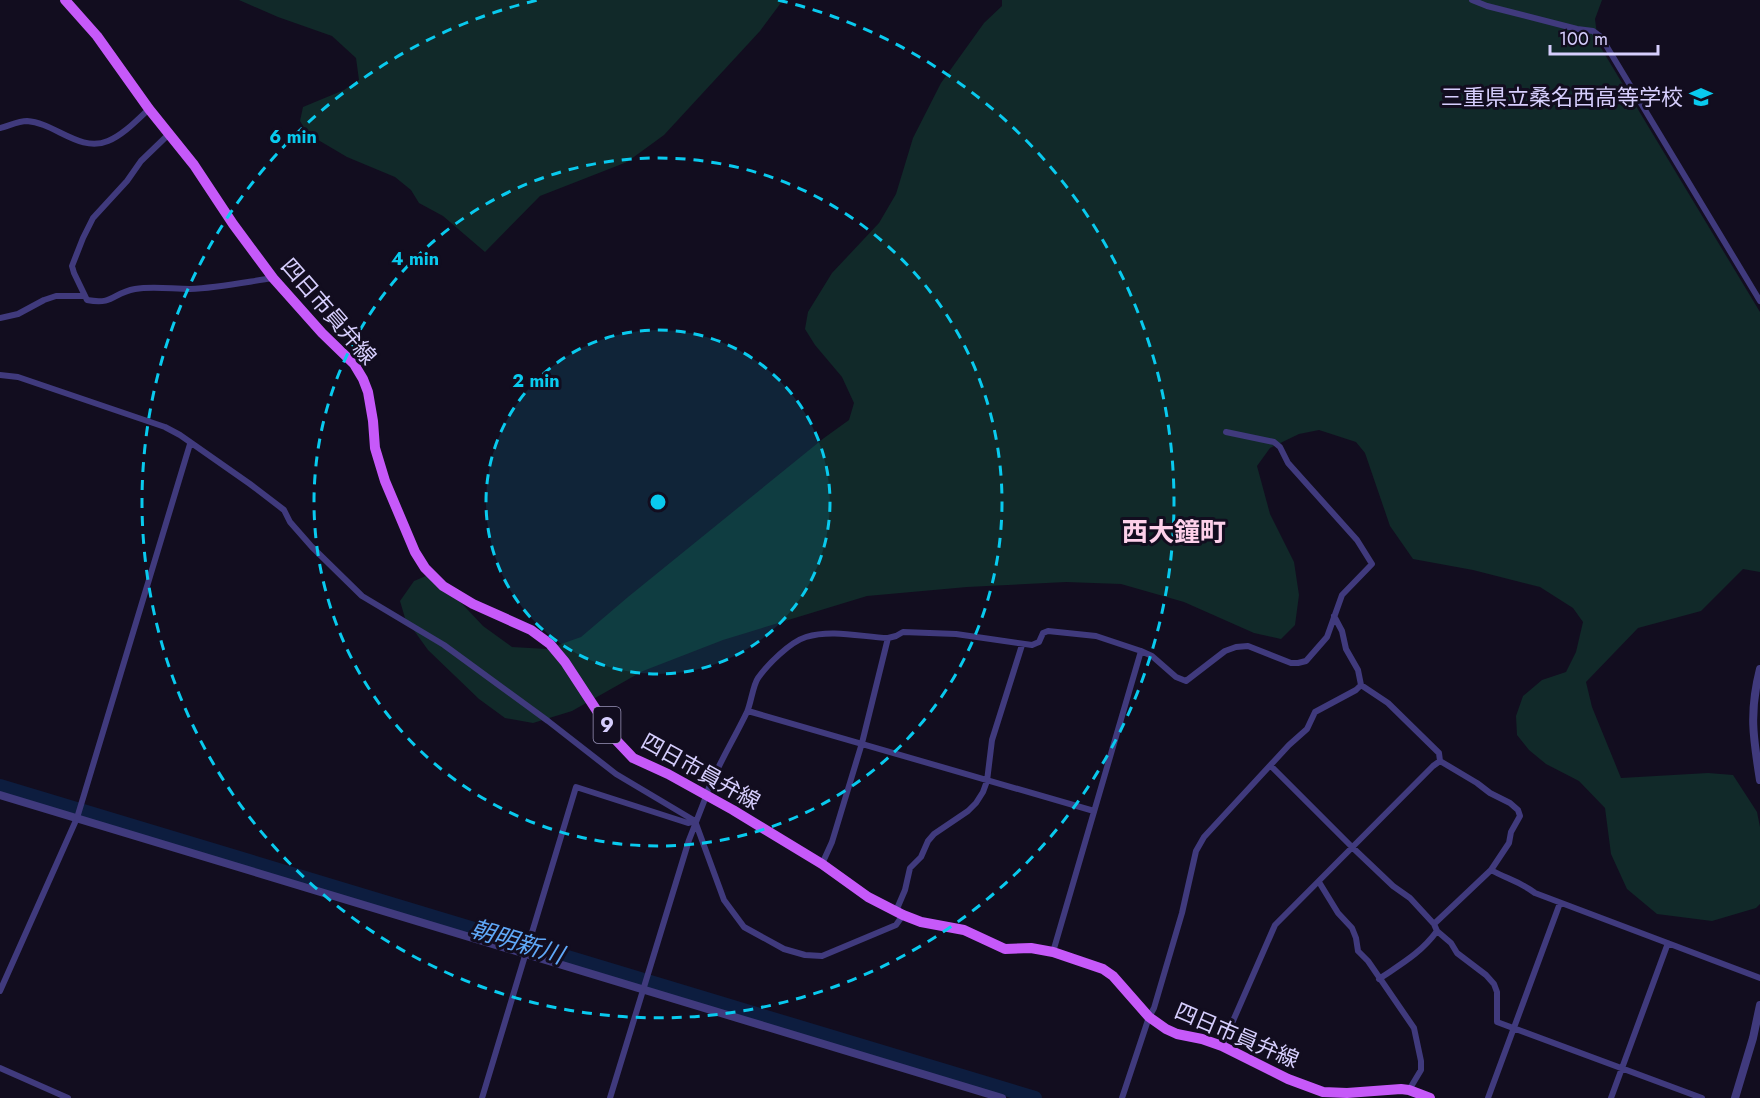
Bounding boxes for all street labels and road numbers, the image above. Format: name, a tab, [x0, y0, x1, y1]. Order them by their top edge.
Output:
street label: 四日市員弁線	[274, 251, 384, 371]
road number: 9	[594, 707, 620, 743]
street label: 四日市員弁線	[636, 725, 766, 817]
street label: 四日市員弁線	[1170, 994, 1304, 1076]

